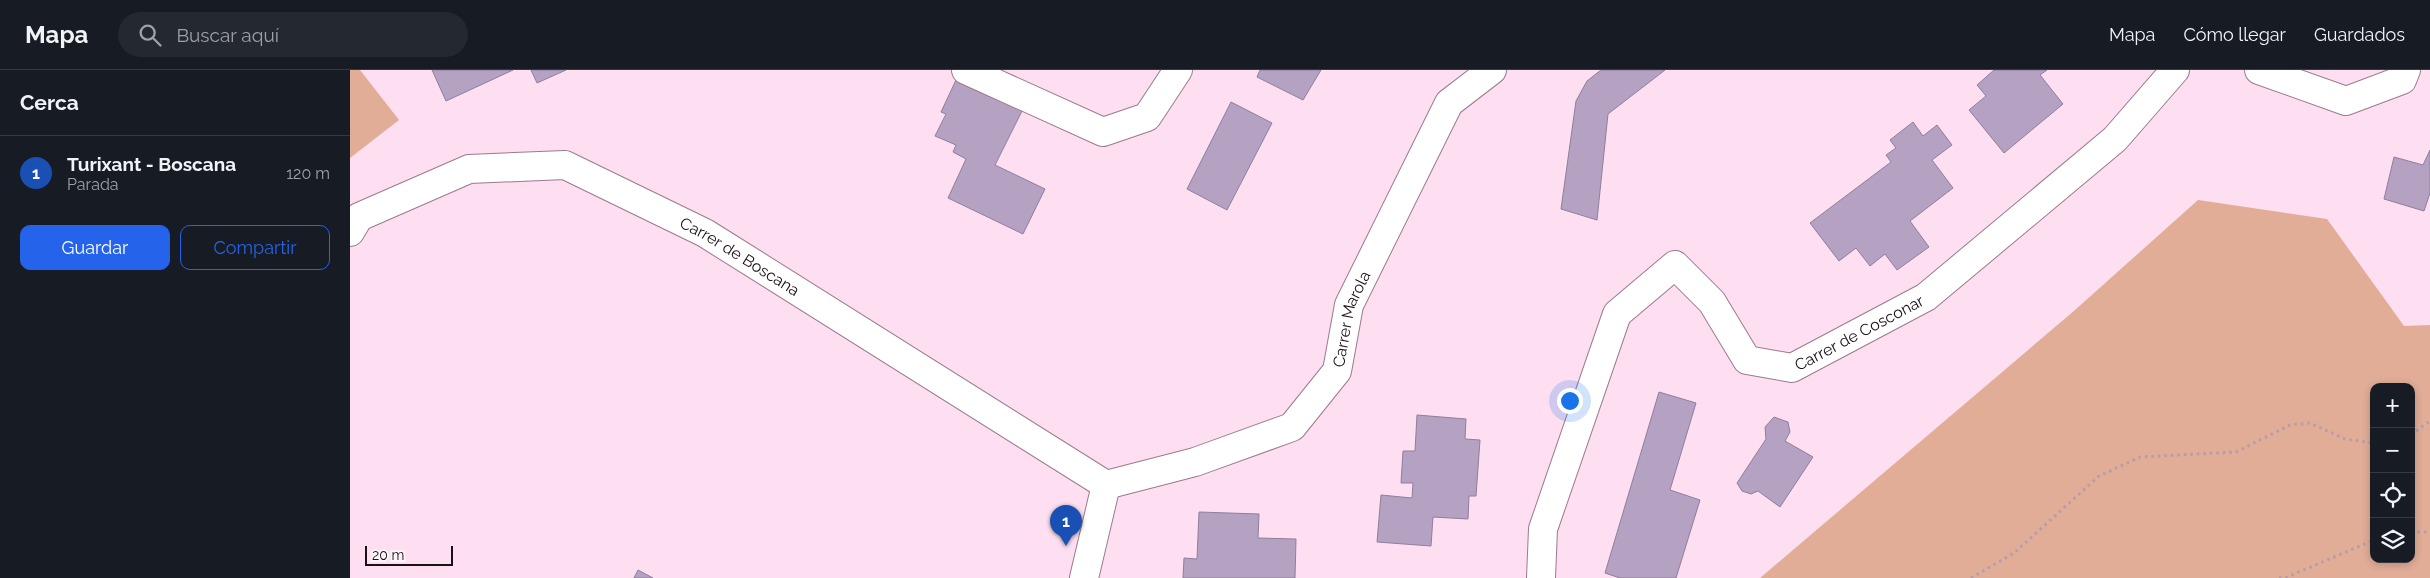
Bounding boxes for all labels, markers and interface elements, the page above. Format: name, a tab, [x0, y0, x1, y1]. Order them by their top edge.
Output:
search box	[118, 12, 468, 57]
text: Mapa	[25, 20, 88, 49]
icon: search	[136, 21, 164, 49]
text: Buscar aquí	[176, 24, 279, 46]
text: Mapa	[2109, 24, 2155, 45]
text: Cómo llegar	[2183, 24, 2286, 45]
text: Guardados	[2314, 24, 2405, 45]
text: Cerca	[20, 90, 79, 115]
text: Turixant - Boscana	[67, 153, 236, 175]
text: 1	[32, 164, 40, 183]
text: 120 m	[286, 164, 330, 183]
text: Parada	[67, 175, 119, 194]
street label: Carrer de Boscana	[677, 213, 803, 300]
button: Guardar	[20, 225, 170, 270]
button: Compartir	[180, 225, 330, 270]
street label: Carrer Marola	[1329, 268, 1374, 369]
street label: Carrer de Cosconar	[1792, 291, 1927, 375]
map controls	[2370, 383, 2415, 563]
button: +	[2370, 383, 2415, 428]
your location	[1557, 388, 1583, 414]
button: −	[2370, 428, 2415, 473]
button: locate	[2370, 473, 2415, 518]
pin: 1	[1050, 505, 1082, 546]
button: layers	[2370, 518, 2415, 563]
scale bar	[365, 543, 452, 566]
text: 20 m	[372, 547, 404, 563]

